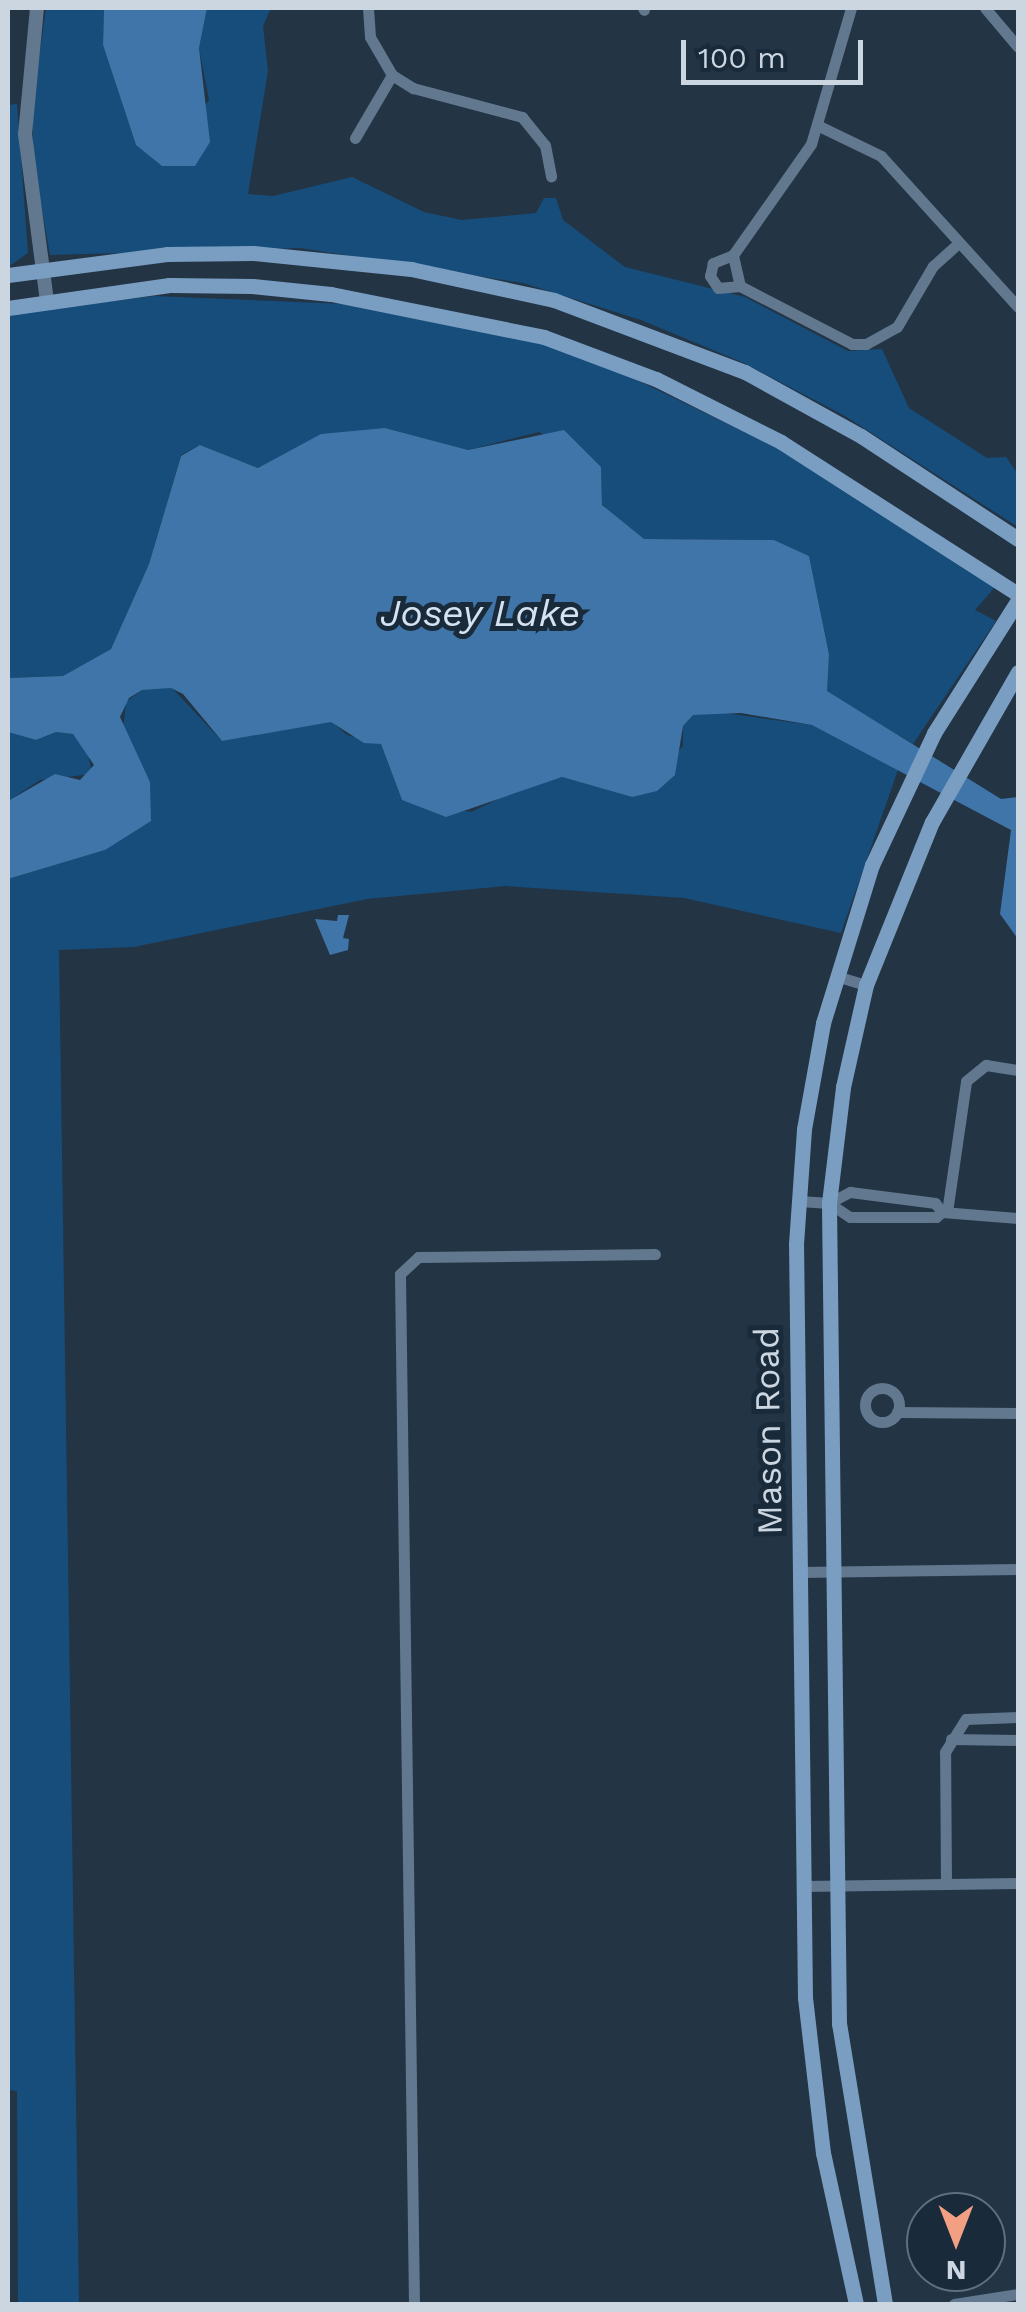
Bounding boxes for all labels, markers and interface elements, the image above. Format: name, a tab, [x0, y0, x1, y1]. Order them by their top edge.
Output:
scale bar	[686, 20, 868, 82]
text: 100 m	[698, 40, 786, 75]
water label: Josey Lake	[379, 591, 581, 637]
street label: Mason Road	[745, 1327, 791, 1535]
north arrow	[906, 2192, 1006, 2292]
text: N	[946, 2254, 966, 2287]

